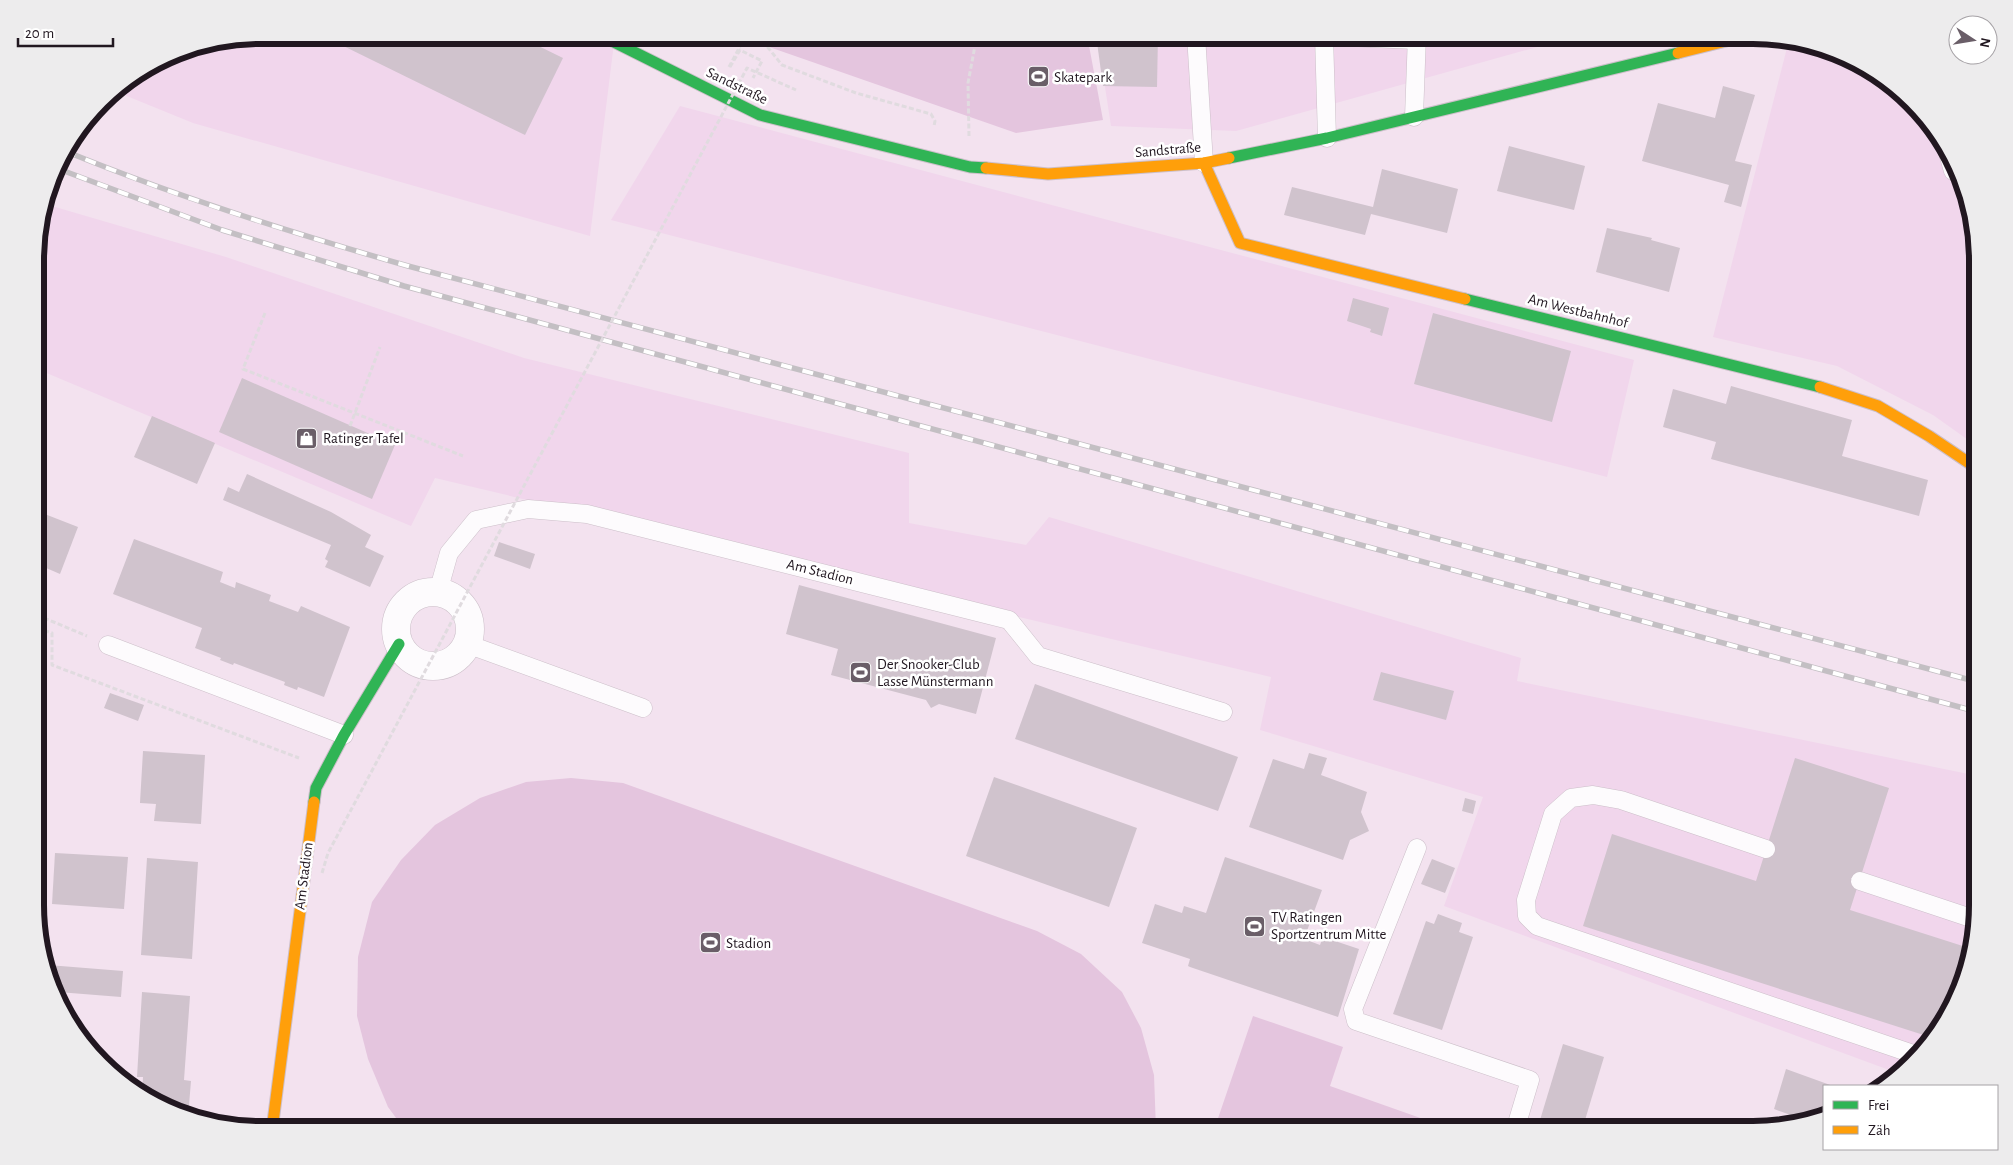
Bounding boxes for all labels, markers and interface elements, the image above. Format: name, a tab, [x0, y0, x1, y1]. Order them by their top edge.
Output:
scale bar	[18, 15, 112, 47]
north arrow	[1948, 15, 1998, 65]
text: 20 m	[25, 26, 54, 41]
text: N	[1977, 36, 1993, 49]
street label: Sandstraße	[704, 65, 770, 107]
sports icon: Skatepark	[1026, 65, 1050, 89]
place label: Skatepark	[1054, 70, 1112, 85]
street label: Sandstraße	[1134, 140, 1202, 160]
street label: Am Westbahnhof	[1526, 291, 1631, 331]
shop icon: Ratinger Tafel	[295, 426, 319, 450]
place label: Ratinger Tafel	[323, 431, 404, 446]
street label: Am Stadion	[785, 556, 855, 588]
place label: Der Snooker-Club Lasse Münstermann	[877, 657, 993, 689]
sports icon: Der Snooker-Club Lasse Münstermann	[849, 661, 873, 685]
street label: Am Stadion	[292, 841, 316, 911]
place label: TV Ratingen Sportzentrum Mitte	[1271, 910, 1387, 942]
sports icon: TV Ratingen Sportzentrum Mitte	[1243, 914, 1267, 938]
sports icon: Stadion	[698, 931, 722, 955]
place label: Stadion	[726, 936, 771, 951]
legend	[1823, 1085, 1998, 1150]
text: Frei	[1868, 1098, 1889, 1113]
text: Zäh	[1868, 1123, 1891, 1138]

